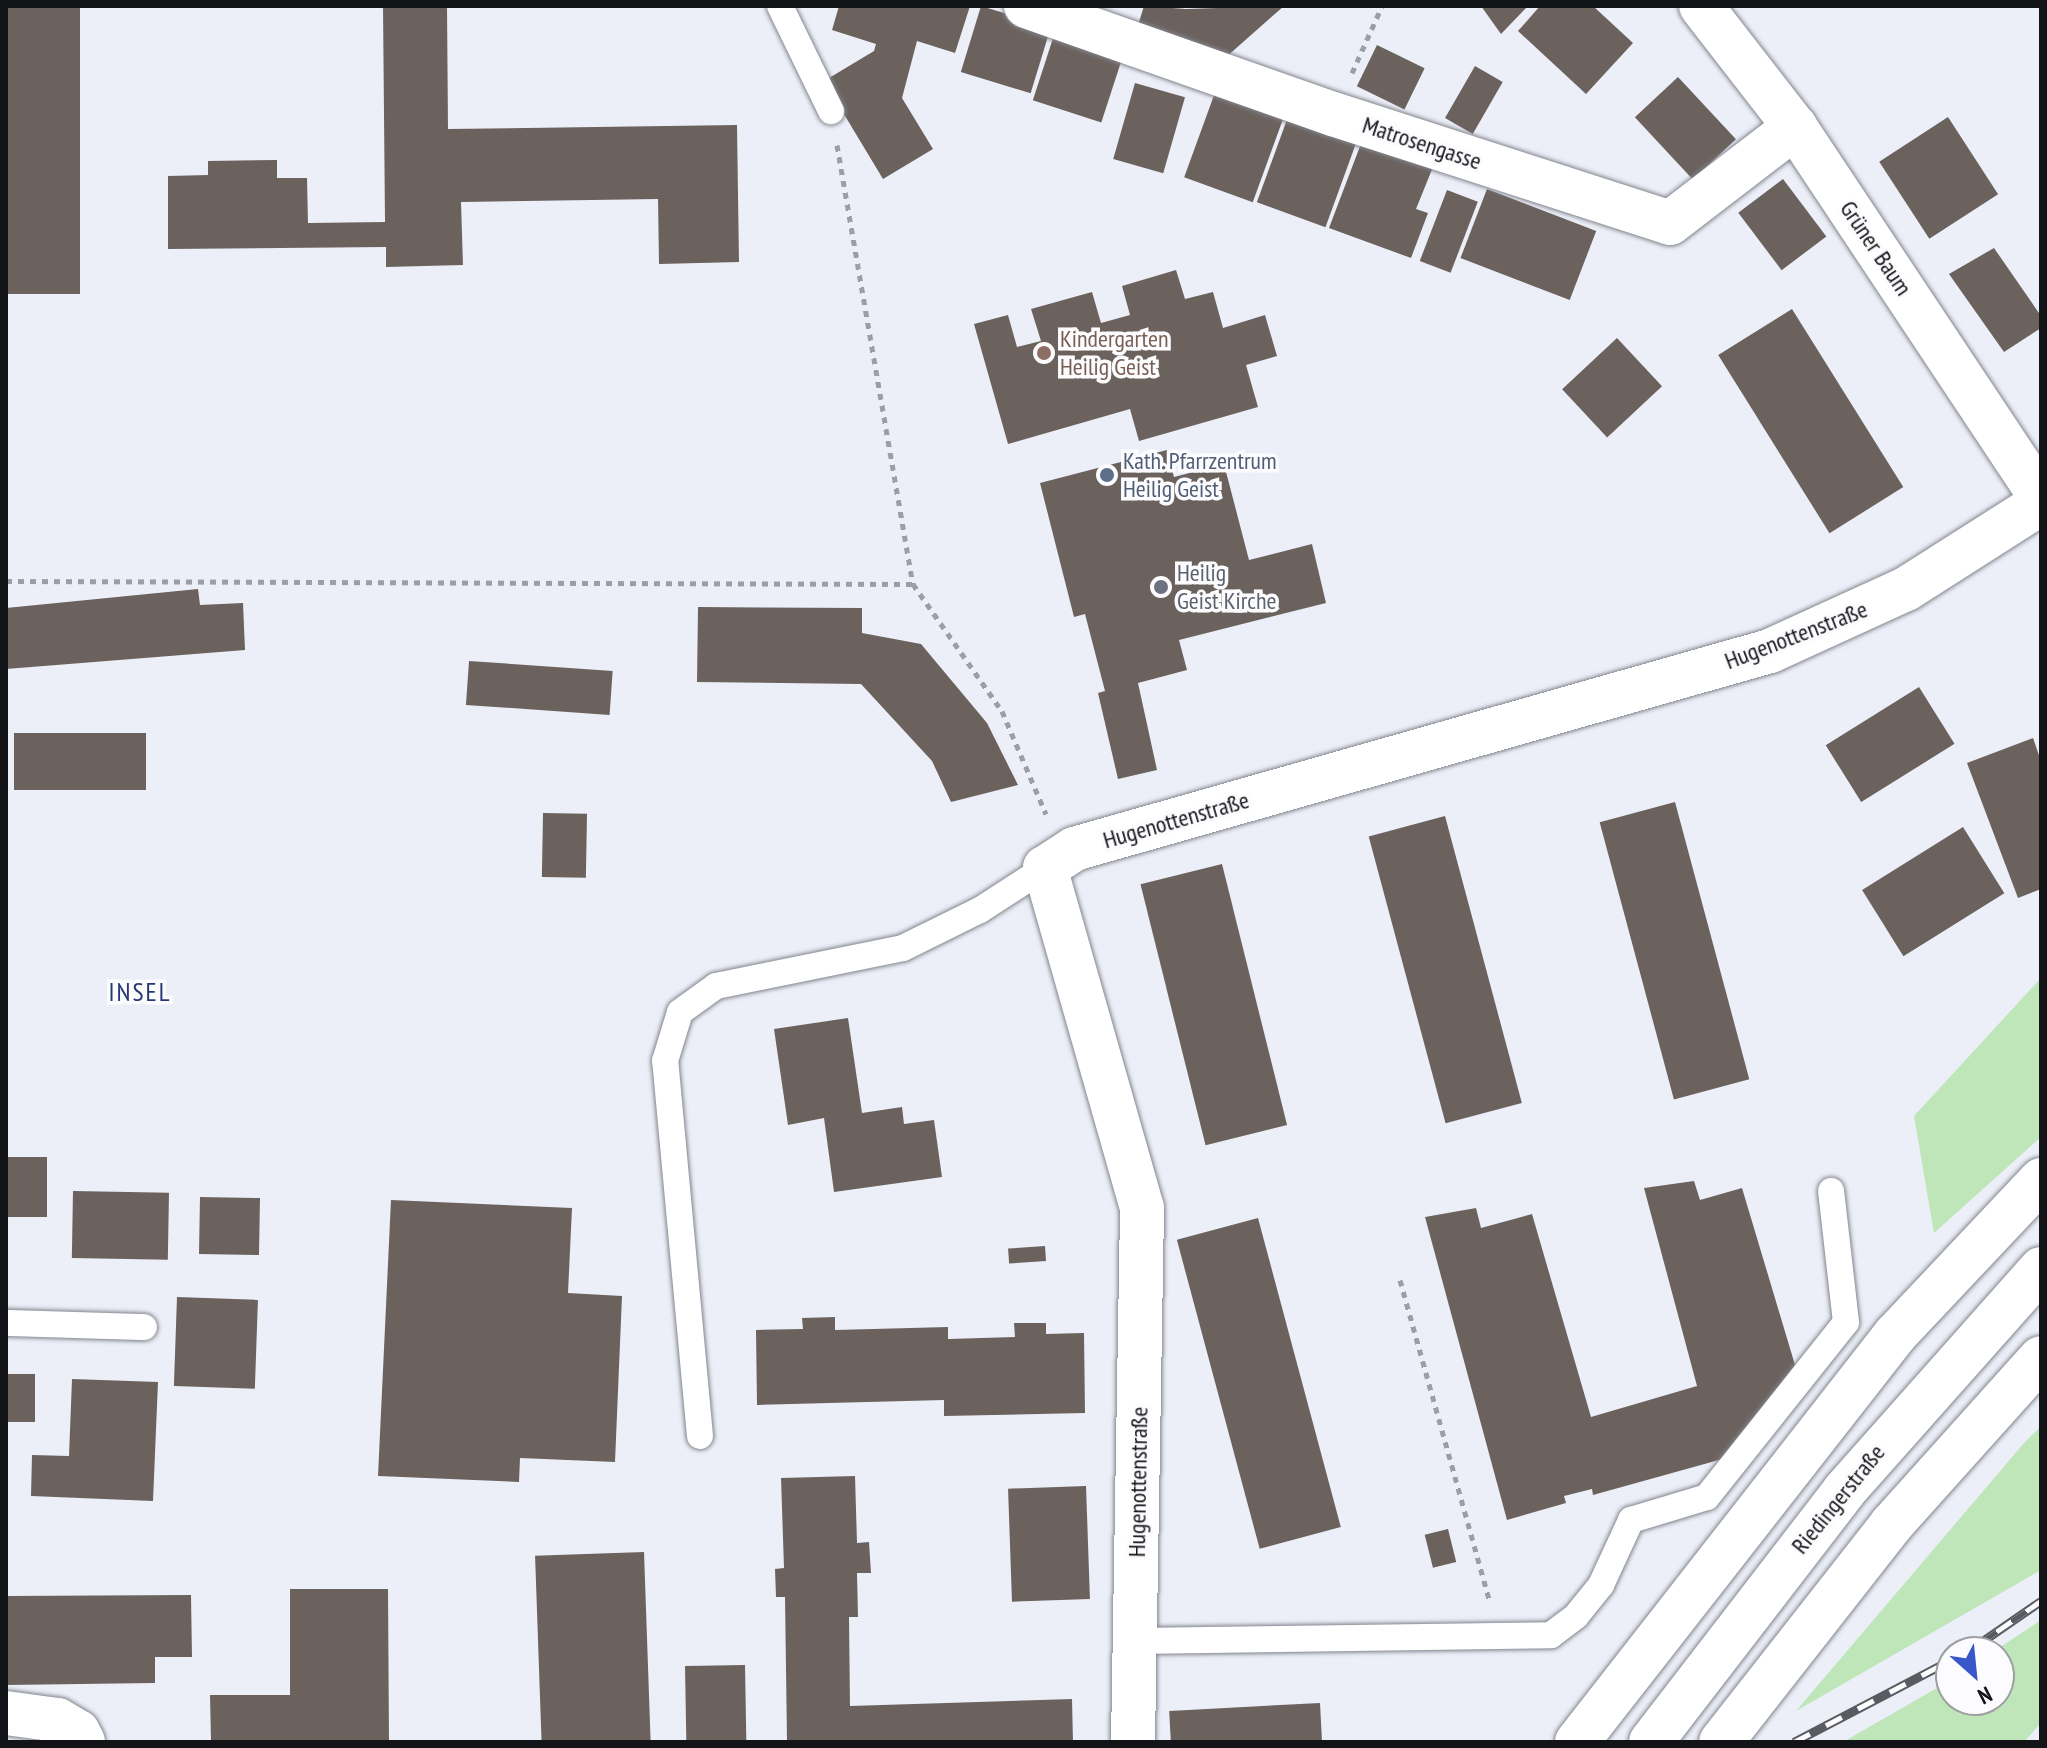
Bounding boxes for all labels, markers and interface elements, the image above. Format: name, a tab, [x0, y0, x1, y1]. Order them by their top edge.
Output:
street label: Matrosengasse	[1359, 110, 1485, 176]
street label: Grüner Baum	[1834, 195, 1918, 301]
place label: Kindergarten Heilig Geist	[1060, 325, 1168, 381]
marker: Kindergarten Heilig Geist	[1035, 344, 1053, 362]
place label: Kath. Pfarrzentrum Heilig Geist	[1123, 447, 1278, 503]
marker: Kath. Pfarrzentrum Heilig Geist	[1098, 466, 1116, 484]
place label: Heilig Geist Kirche	[1177, 559, 1276, 615]
marker: Heilig Geist Kirche	[1152, 578, 1170, 596]
street label: Hugenottenstraße	[1721, 595, 1871, 675]
street label: Hugenottenstraße	[1100, 785, 1252, 855]
district label: INSEL	[108, 976, 172, 1008]
street label: Hugenottenstraße	[1122, 1407, 1154, 1557]
street label: Riedingerstraße	[1785, 1439, 1891, 1559]
north arrow	[1935, 1636, 2015, 1716]
text: N	[1973, 1680, 1997, 1711]

